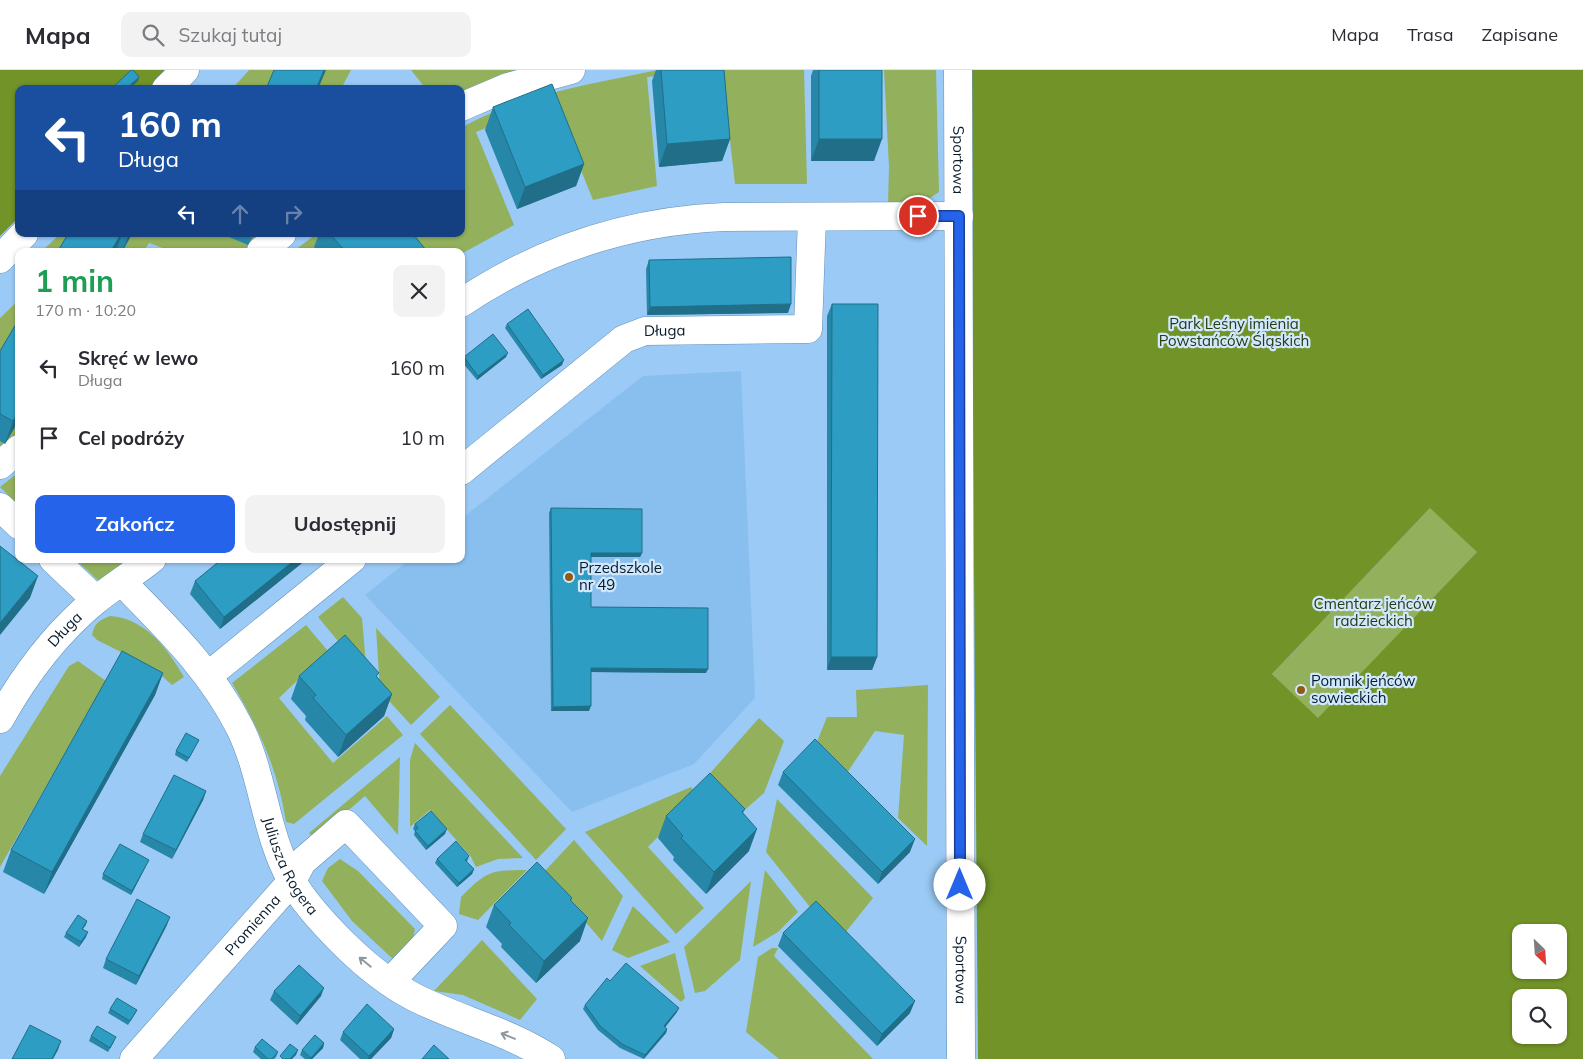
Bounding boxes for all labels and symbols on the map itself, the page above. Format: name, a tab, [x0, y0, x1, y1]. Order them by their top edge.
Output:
street label: Sportowa	[949, 126, 968, 194]
pin	[897, 195, 939, 237]
park label: Park Leśny imienia Powstańców Śląskich	[1159, 314, 1309, 350]
street label: Długa	[644, 321, 686, 340]
place label: Przedszkole nr 49	[579, 558, 662, 594]
marker: Przedszkole nr 49	[563, 571, 575, 583]
park label: Cmentarz jeńców radzieckich	[1313, 594, 1435, 630]
street label: Długa	[43, 607, 86, 651]
place label: Pomnik jeńców sowieckich	[1311, 671, 1415, 707]
marker: Pomnik jeńców sowieckich	[1295, 684, 1307, 696]
street label: Juliusza Rogera	[259, 815, 322, 919]
position arrow	[933, 858, 985, 910]
street label: Promienna	[220, 890, 284, 959]
north arrow	[1512, 924, 1568, 979]
street label: Sportowa	[952, 936, 971, 1004]
one-way arrow	[358, 957, 371, 968]
one-way arrow	[501, 1030, 516, 1040]

